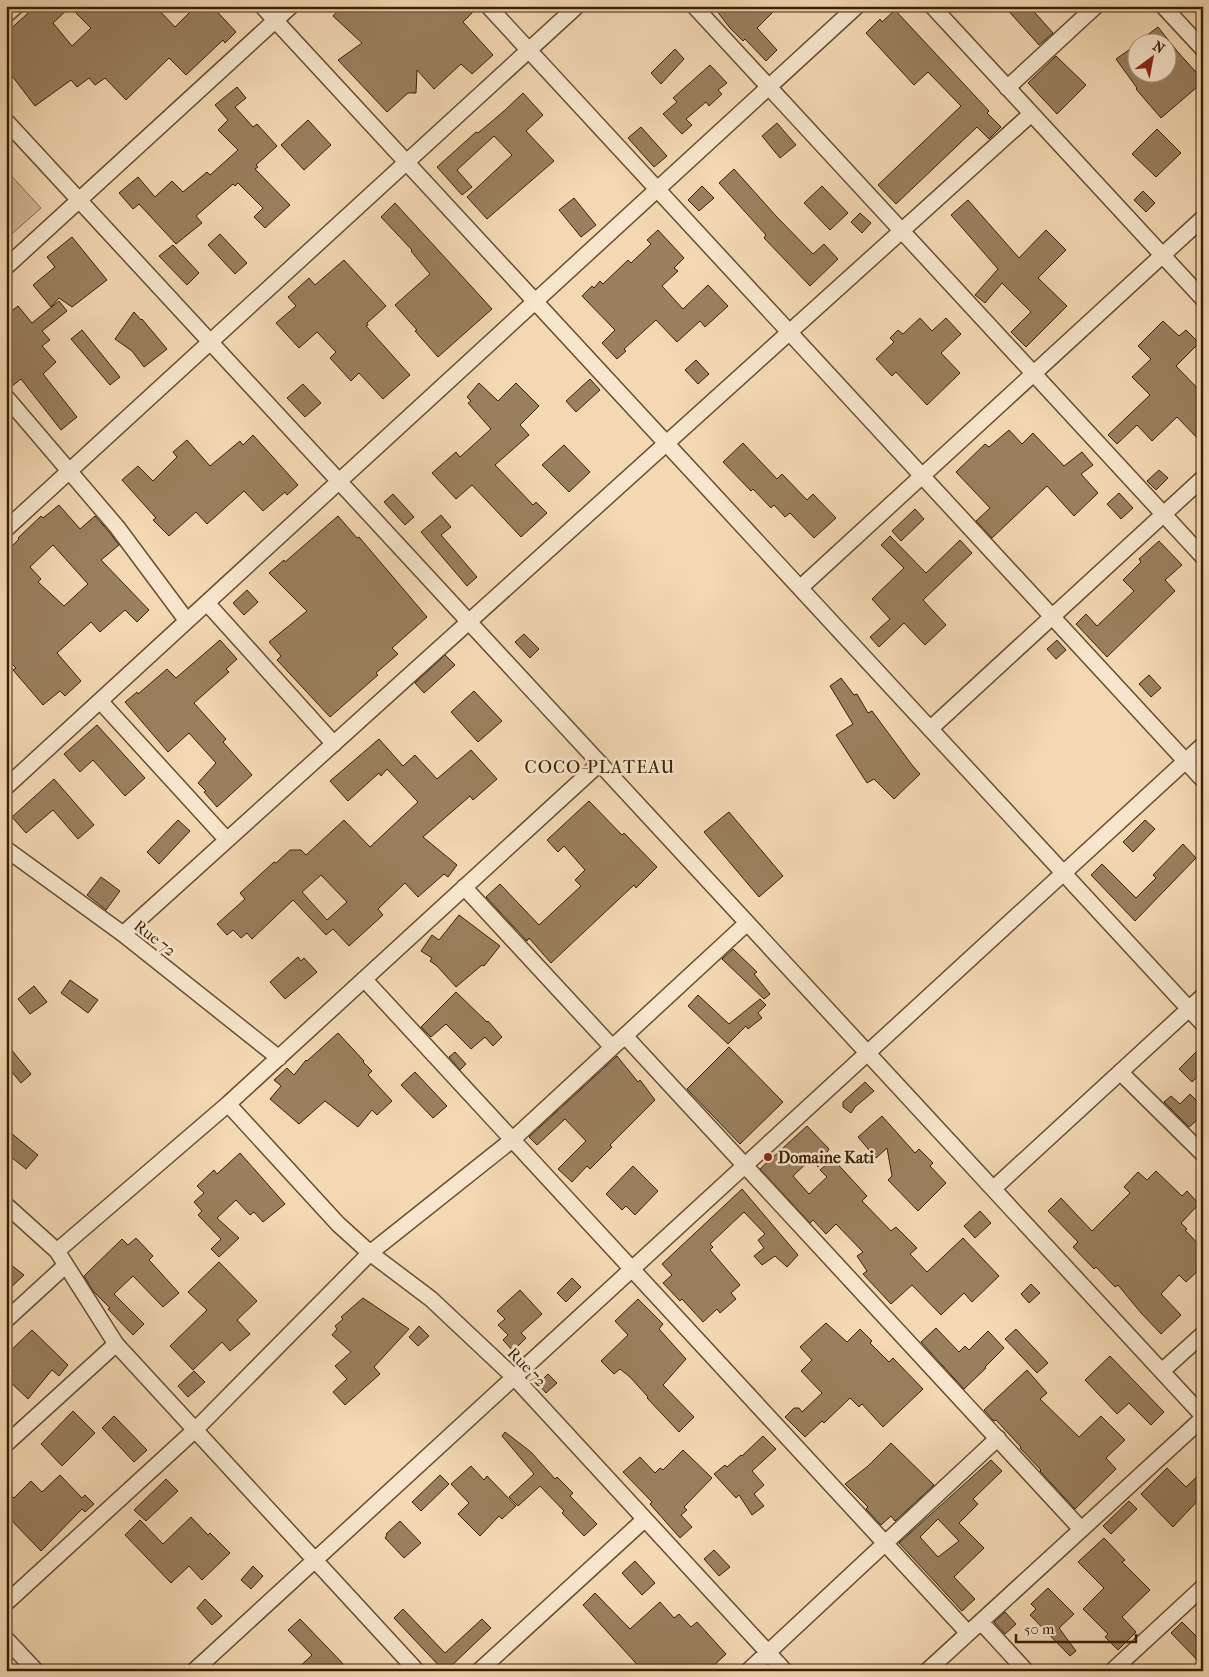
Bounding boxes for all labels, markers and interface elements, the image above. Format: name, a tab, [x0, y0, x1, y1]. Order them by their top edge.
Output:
north arrow	[1126, 32, 1176, 82]
text: N	[1150, 37, 1168, 58]
district label: COCO-PLATEAU	[525, 757, 675, 778]
street label: Rue 72	[130, 916, 180, 960]
place label: Domaine Kati	[778, 1148, 874, 1167]
marker: Domaine Kati	[762, 1151, 774, 1163]
street label: Rue 72	[504, 1343, 550, 1391]
scale bar	[1016, 1612, 1136, 1644]
text: 50 m	[1024, 1620, 1055, 1638]

